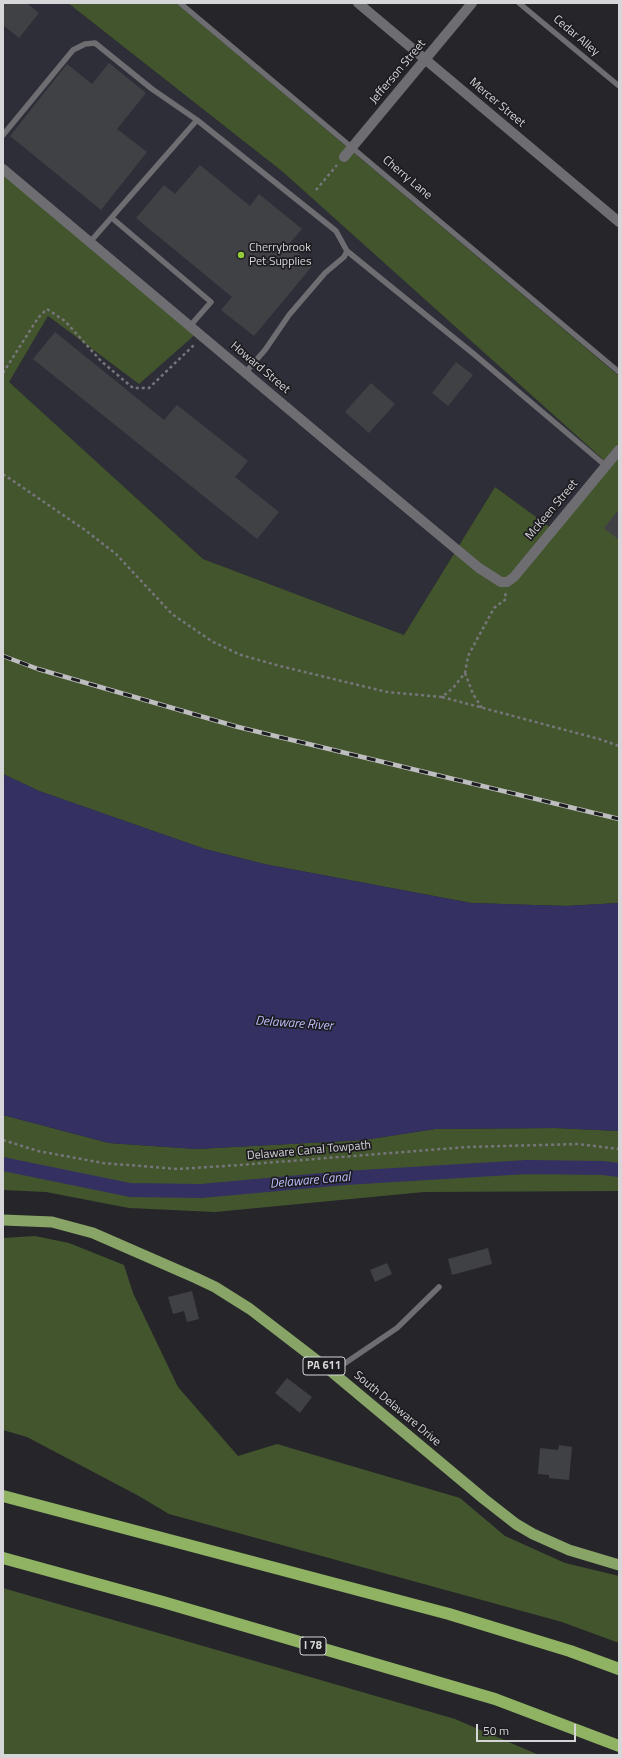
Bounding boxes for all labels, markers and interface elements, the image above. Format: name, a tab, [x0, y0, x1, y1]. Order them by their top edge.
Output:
street label: Cedar Alley	[550, 12, 602, 60]
street label: Jefferson Street	[367, 37, 429, 107]
street label: Mercer Street	[466, 75, 528, 131]
street label: Cherry Lane	[379, 153, 435, 203]
place label: Cherrybrook Pet Supplies	[249, 241, 312, 269]
marker: Cherrybrook Pet Supplies	[236, 250, 246, 260]
street label: Howard Street	[227, 339, 293, 397]
street label: McKeen Street	[523, 477, 581, 543]
water label: Delaware River	[255, 1014, 333, 1034]
street label: Delaware Canal Towpath	[246, 1138, 372, 1164]
water label: Delaware Canal	[269, 1170, 351, 1192]
road number: PA 611	[303, 1357, 345, 1375]
street label: South Delaware Drive	[351, 1368, 443, 1450]
road number: I 78	[300, 1637, 326, 1655]
scale bar	[478, 1716, 578, 1742]
text: 50 m	[483, 1721, 509, 1740]

